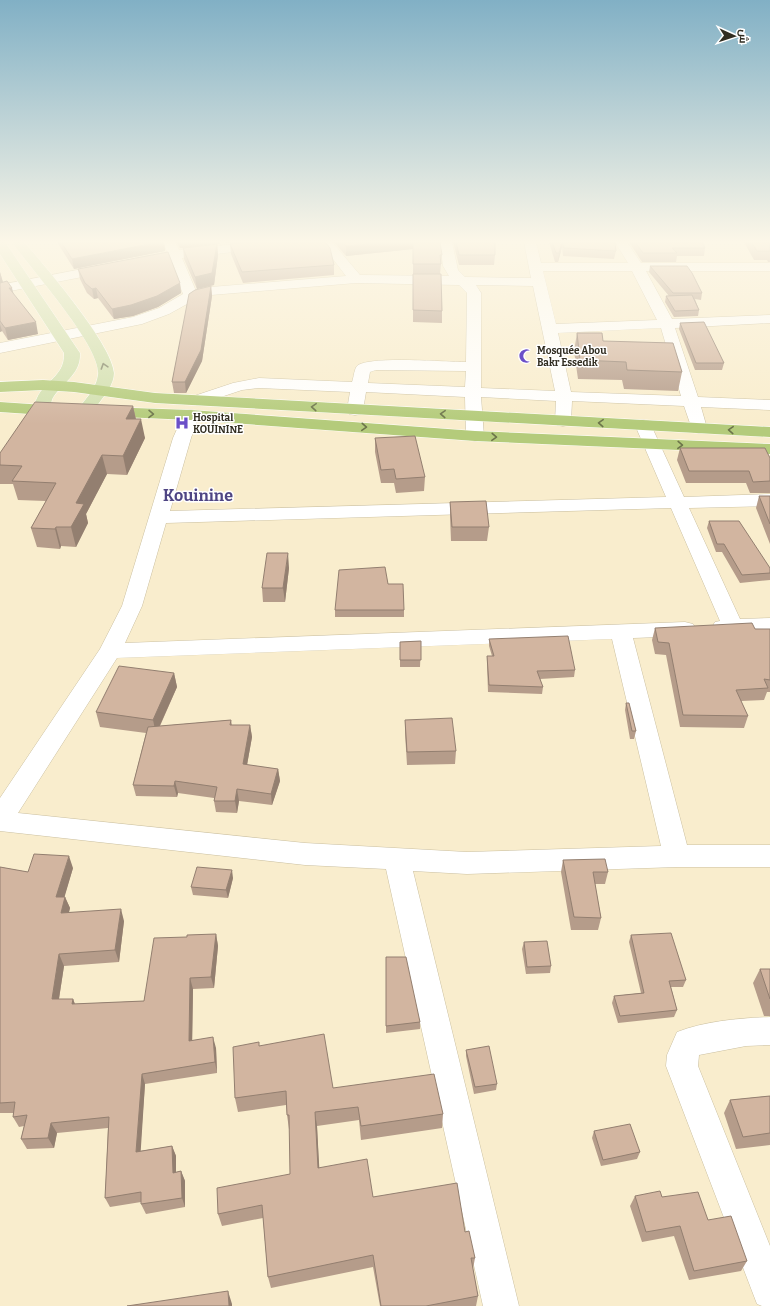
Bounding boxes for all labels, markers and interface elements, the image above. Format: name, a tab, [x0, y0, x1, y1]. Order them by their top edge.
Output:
north arrow	[714, 16, 754, 56]
text: ش	[737, 29, 750, 44]
place label: Mosquée Abou Bakr Essedik	[537, 344, 607, 369]
mosque icon: Mosquée Abou Bakr Essedik	[518, 348, 534, 364]
one-way arrow	[100, 362, 108, 369]
one-way arrow	[311, 403, 317, 412]
one-way arrow	[148, 409, 154, 418]
one-way arrow	[440, 410, 446, 419]
place label: Hospital KOUININE	[193, 412, 243, 436]
hospital icon: Hospital KOUININE	[174, 415, 190, 431]
one-way arrow	[598, 418, 604, 427]
one-way arrow	[361, 423, 367, 432]
one-way arrow	[728, 425, 734, 434]
one-way arrow	[491, 432, 497, 441]
one-way arrow	[677, 441, 683, 450]
district label: Kouinine	[163, 486, 233, 505]

